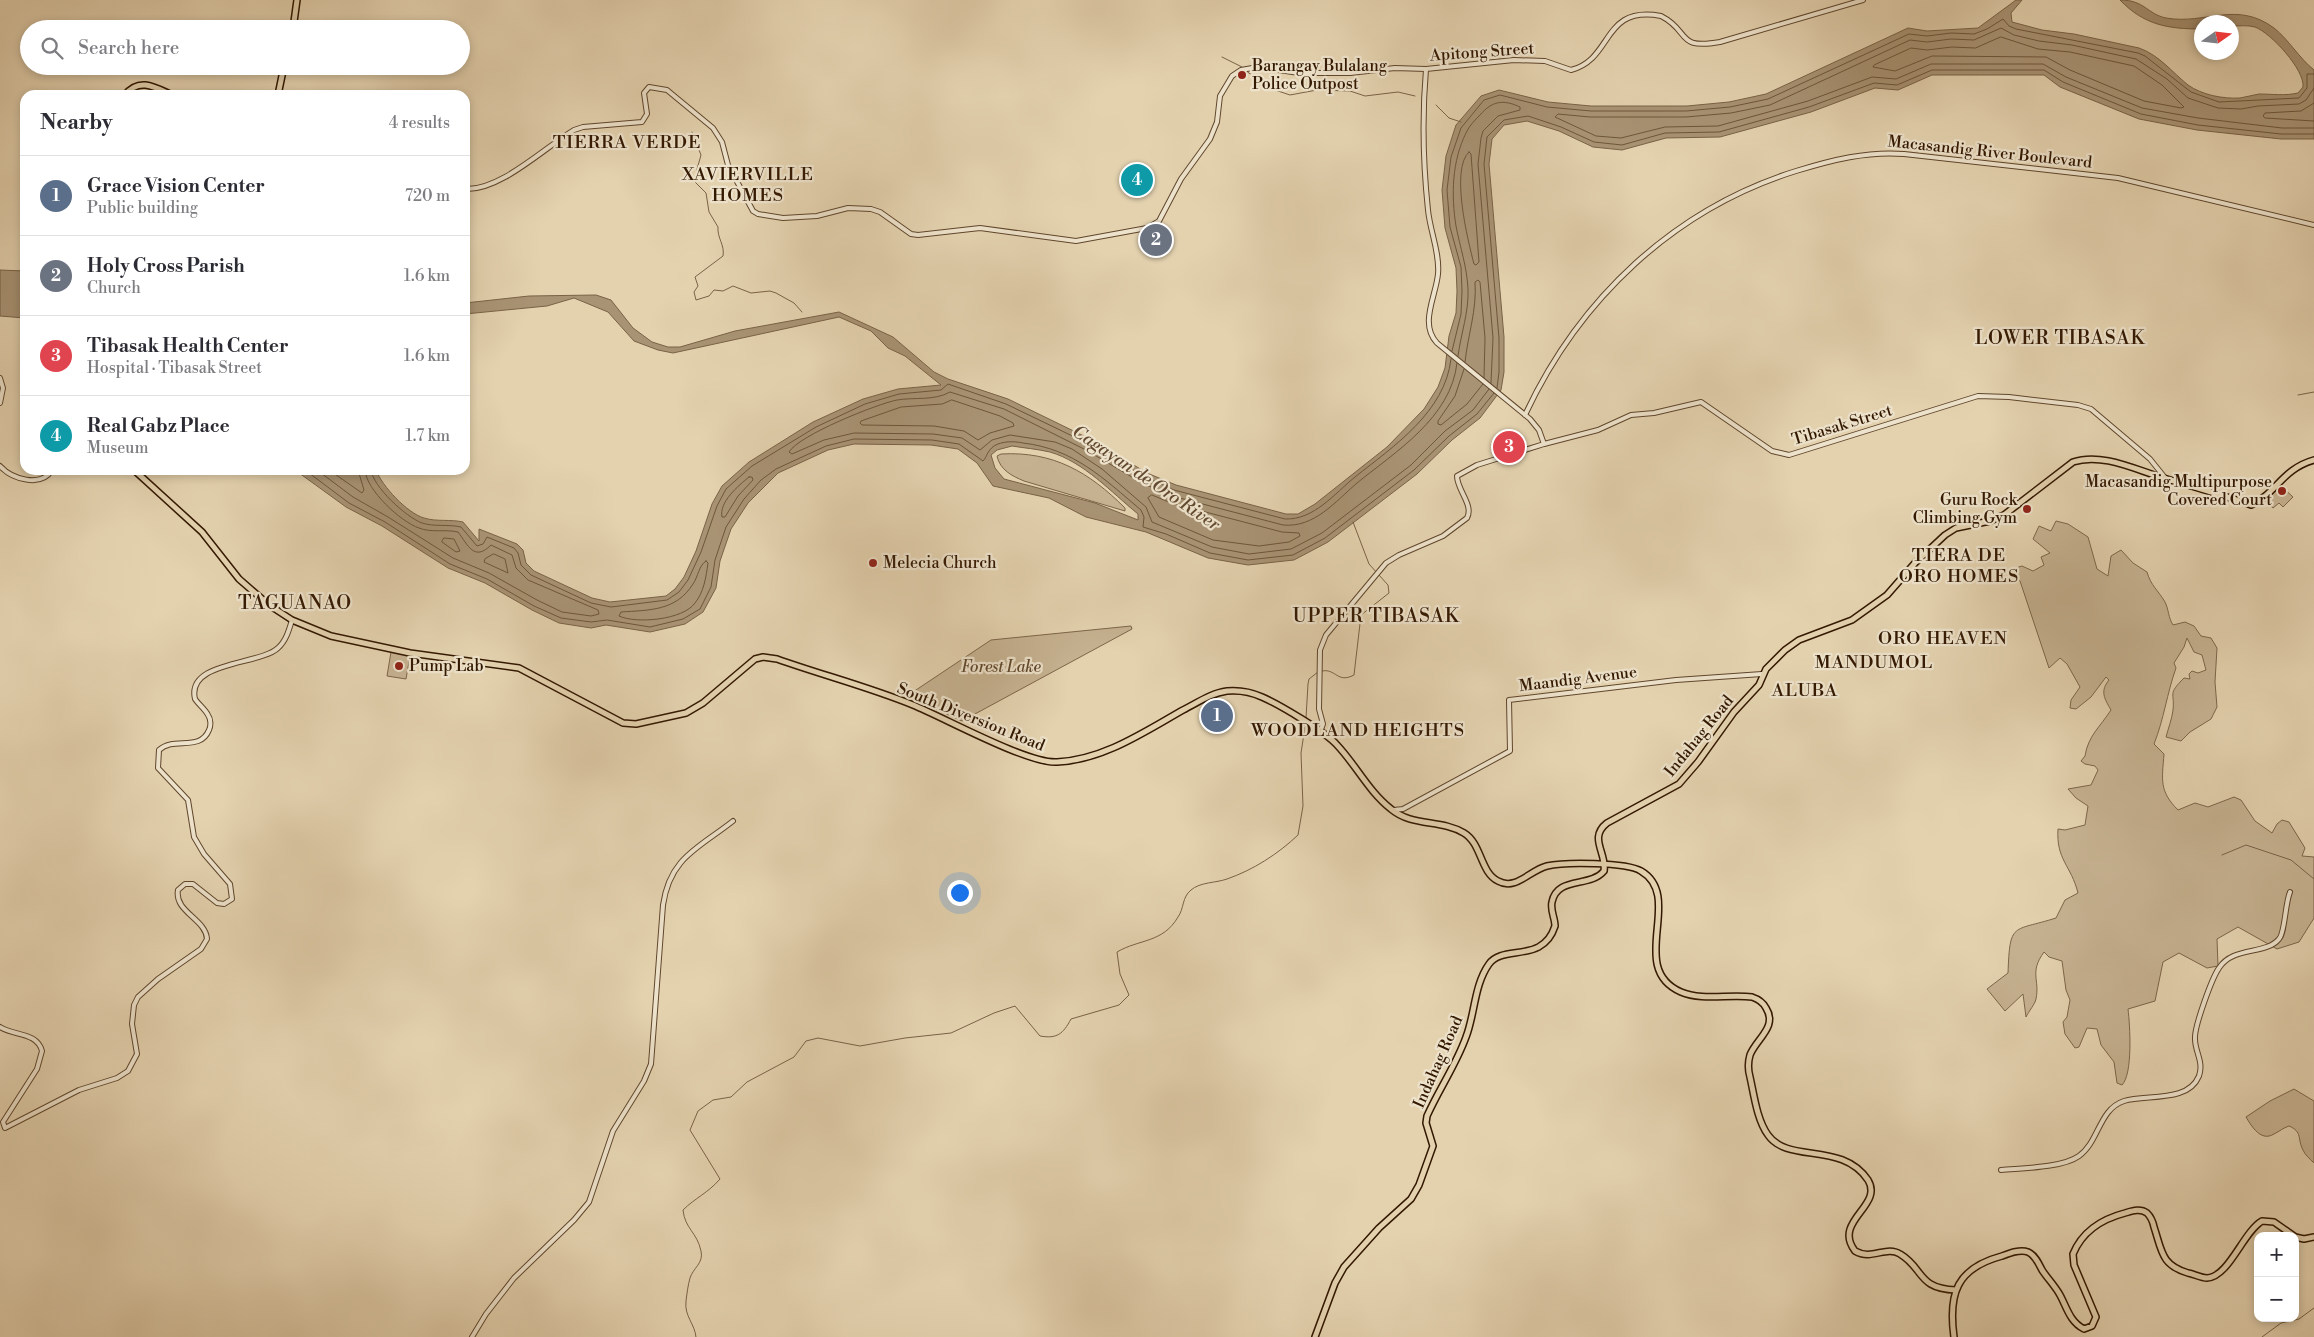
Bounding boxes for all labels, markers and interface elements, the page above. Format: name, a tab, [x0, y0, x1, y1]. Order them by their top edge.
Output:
north arrow	[2194, 15, 2239, 60]
search box	[20, 20, 470, 75]
icon: search	[38, 34, 66, 62]
text: Search here	[78, 36, 179, 60]
street label: Apitong Street	[1428, 38, 1535, 66]
place label: Barangay Bulalang Police Outpost	[1251, 56, 1388, 94]
marker: Barangay Bulalang Police Outpost	[1236, 69, 1248, 81]
text: Nearby	[40, 110, 113, 136]
text: 4 results	[389, 113, 450, 133]
district label: TIERRA VERDE	[553, 131, 701, 154]
street label: Macasandig River Boulevard	[1887, 131, 2093, 173]
pin: 4	[1121, 161, 1153, 199]
district label: XAVIERVILLE HOMES	[681, 163, 814, 207]
text: Grace Vision Center	[87, 174, 265, 198]
text: 1	[52, 186, 60, 206]
text: 720 m	[405, 186, 450, 206]
text: Public building	[87, 198, 198, 218]
pin: 2	[1140, 221, 1172, 259]
text: Holy Cross Parish	[87, 254, 245, 278]
text: 2	[51, 266, 61, 286]
text: 1.6 km	[404, 266, 450, 286]
text: Church	[87, 278, 141, 298]
district label: LOWER TIBASAK	[1975, 326, 2146, 350]
text: Tibasak Health Center	[87, 334, 289, 358]
text: 3	[51, 346, 61, 366]
text: 1.6 km	[404, 346, 450, 366]
text: Hospital · Tibasak Street	[87, 358, 262, 378]
street label: Tibasak Street	[1789, 400, 1895, 450]
text: Real Gabz Place	[87, 414, 230, 438]
water label: Cagayan de Oro River	[1068, 420, 1225, 536]
text: 4	[51, 426, 61, 446]
text: 1.7 km	[406, 426, 450, 446]
pin: 3	[1493, 428, 1525, 466]
text: Museum	[87, 438, 149, 458]
place label: Macasandig Multipurpose Covered Court	[2085, 472, 2272, 510]
marker: Macasandig Multipurpose Covered Court	[2276, 485, 2288, 497]
place label: Guru Rock Climbing Gym	[1913, 490, 2019, 528]
marker: Guru Rock Climbing Gym	[2021, 503, 2033, 515]
district label: TIERA DE ORO HOMES	[1899, 544, 2019, 588]
place label: Melecia Church	[883, 553, 997, 573]
marker: Melecia Church	[867, 557, 879, 569]
district label: TAGUANAO	[238, 591, 352, 615]
district label: UPPER TIBASAK	[1292, 604, 1460, 628]
district label: ORO HEAVEN	[1878, 627, 2008, 650]
district label: MANDUMOL	[1815, 651, 1933, 674]
place label: Pump Lab	[409, 656, 484, 676]
park label: Forest Lake	[961, 657, 1042, 677]
marker: Pump Lab	[393, 660, 405, 672]
street label: Maandig Avenue	[1518, 662, 1638, 696]
street label: South Diversion Road	[894, 678, 1048, 756]
district label: ALUBA	[1771, 679, 1838, 702]
street label: Indahag Road	[1660, 691, 1738, 781]
pin: 1	[1201, 697, 1233, 735]
district label: WOODLAND HEIGHTS	[1250, 719, 1465, 742]
your location	[947, 880, 973, 906]
street label: Indahag Road	[1409, 1013, 1467, 1111]
map controls	[2254, 1232, 2299, 1322]
button: +	[2254, 1232, 2299, 1277]
button: −	[2254, 1277, 2299, 1322]

